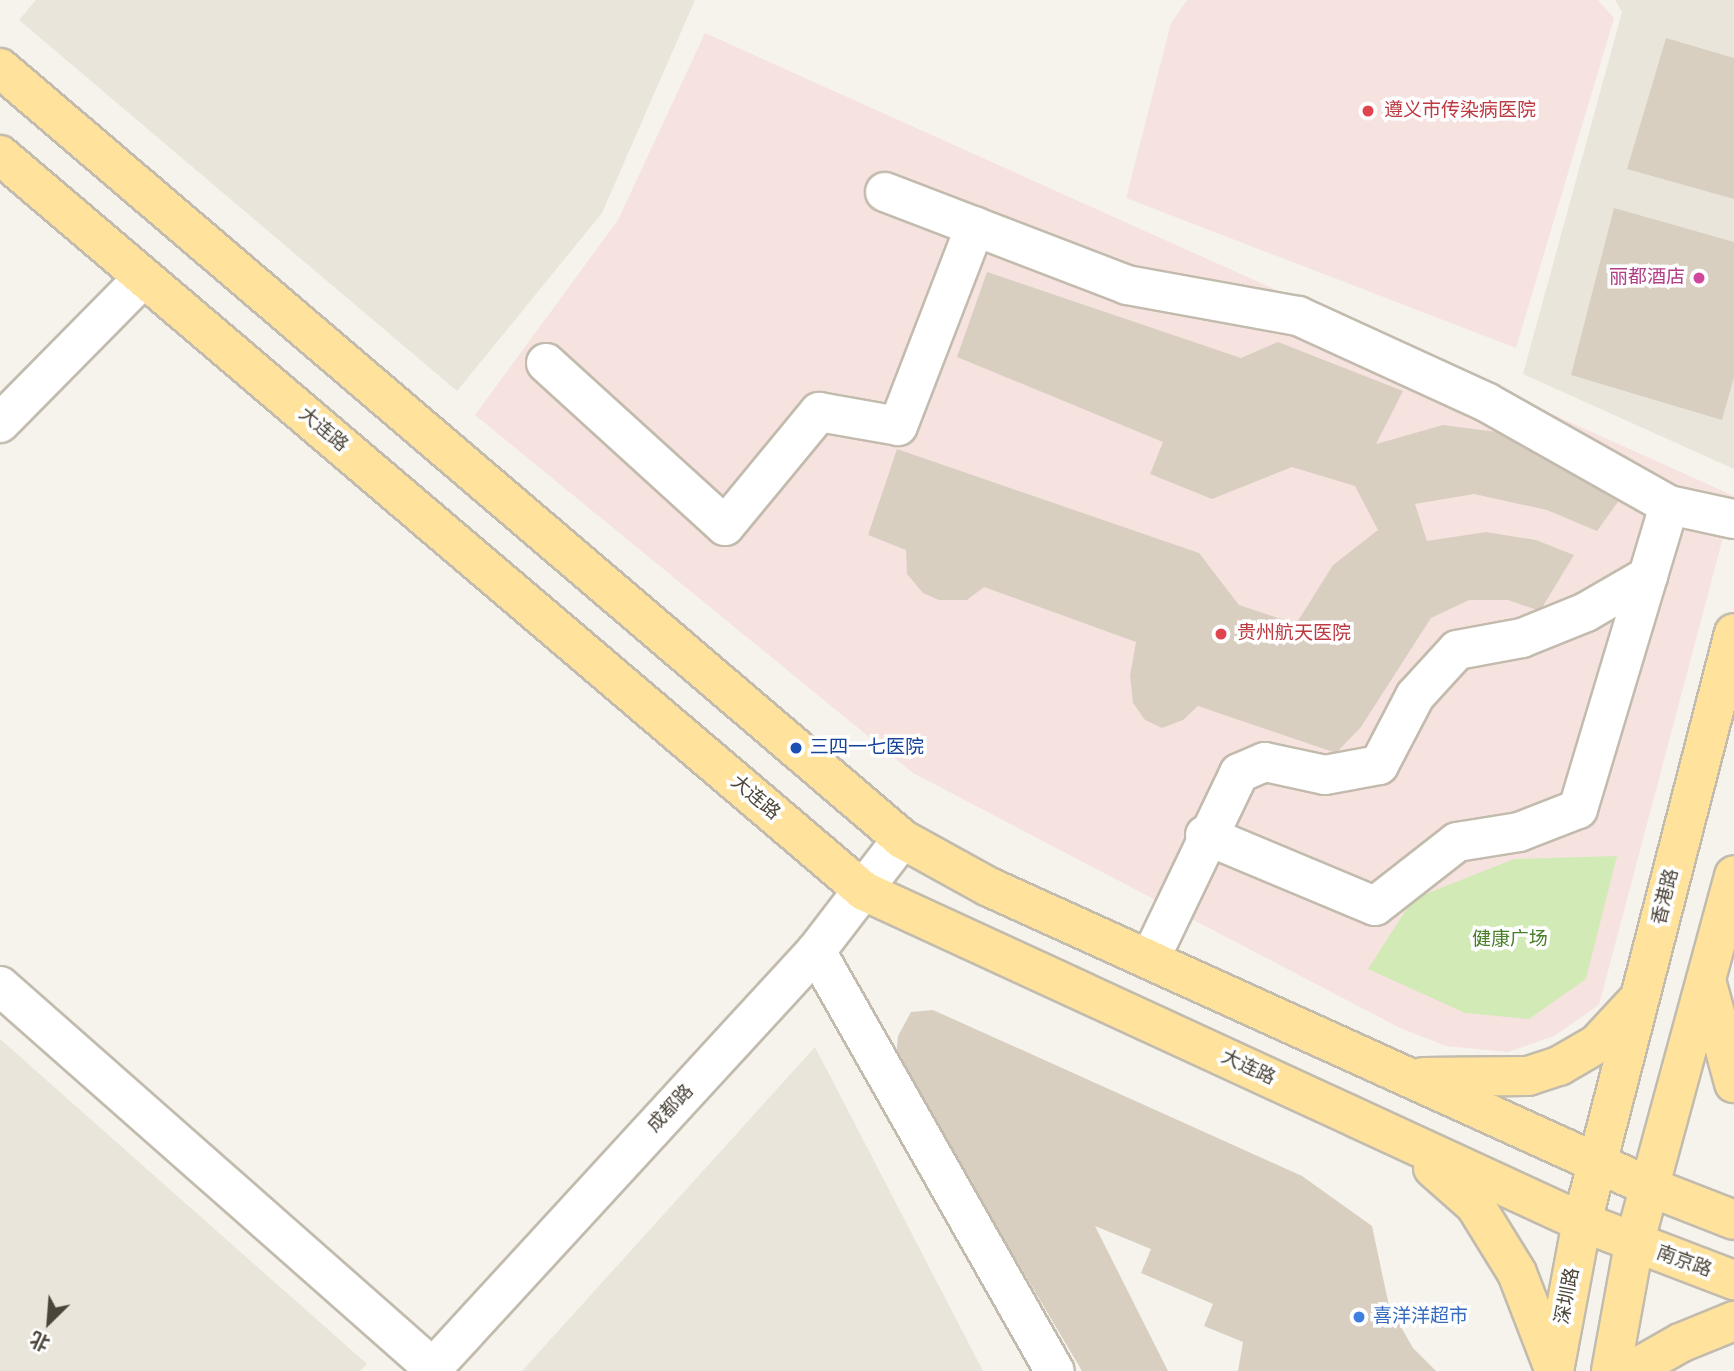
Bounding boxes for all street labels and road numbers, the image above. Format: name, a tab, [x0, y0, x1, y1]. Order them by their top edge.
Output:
street label: 大连路	[294, 403, 352, 457]
street label: 大连路	[726, 771, 784, 825]
street label: 香港路	[1648, 867, 1684, 927]
street label: 大连路	[1217, 1046, 1279, 1090]
street label: 成都路	[643, 1080, 699, 1138]
street label: 南京路	[1653, 1242, 1715, 1282]
street label: 深圳路	[1551, 1266, 1585, 1326]

